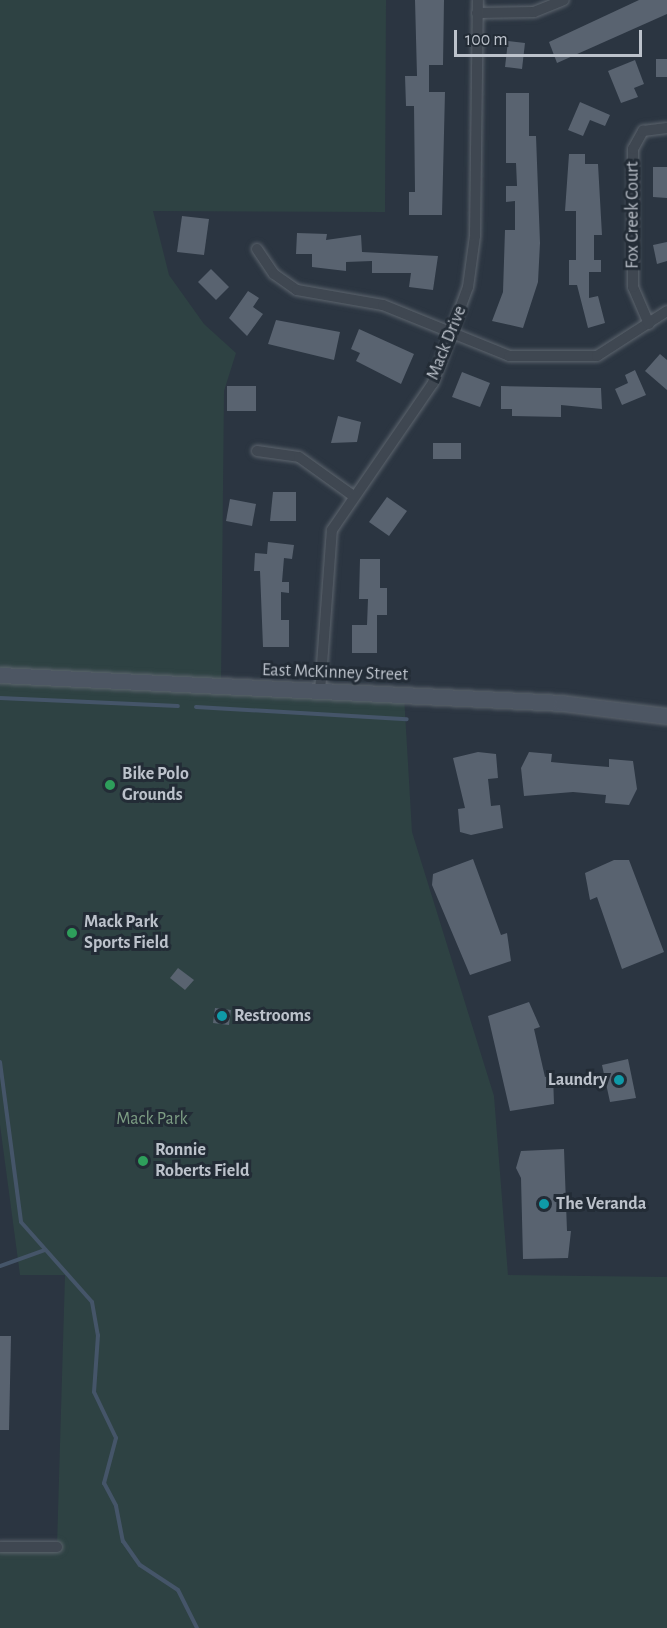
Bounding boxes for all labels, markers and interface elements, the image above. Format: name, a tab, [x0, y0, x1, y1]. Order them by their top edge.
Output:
scale bar	[457, 18, 644, 56]
text: 100 m	[465, 31, 508, 49]
street label: Fox Creek Court	[622, 161, 644, 269]
street label: Mack Drive	[422, 303, 472, 383]
street label: East McKinney Street	[262, 660, 408, 686]
place label: Bike Polo Grounds	[122, 764, 189, 806]
marker: Bike Polo Grounds	[103, 778, 117, 792]
place label: Mack Park Sports Field	[84, 912, 169, 954]
marker: Mack Park Sports Field	[65, 926, 79, 940]
place label: Restrooms	[234, 1005, 311, 1027]
marker: Restrooms	[215, 1009, 229, 1023]
place label: Laundry	[548, 1069, 607, 1091]
marker: Laundry	[612, 1073, 626, 1087]
park label: Mack Park	[116, 1108, 188, 1130]
place label: Ronnie Roberts Field	[155, 1140, 249, 1182]
marker: Ronnie Roberts Field	[136, 1154, 150, 1168]
place label: The Veranda	[556, 1193, 646, 1215]
marker: The Veranda	[537, 1197, 551, 1211]

